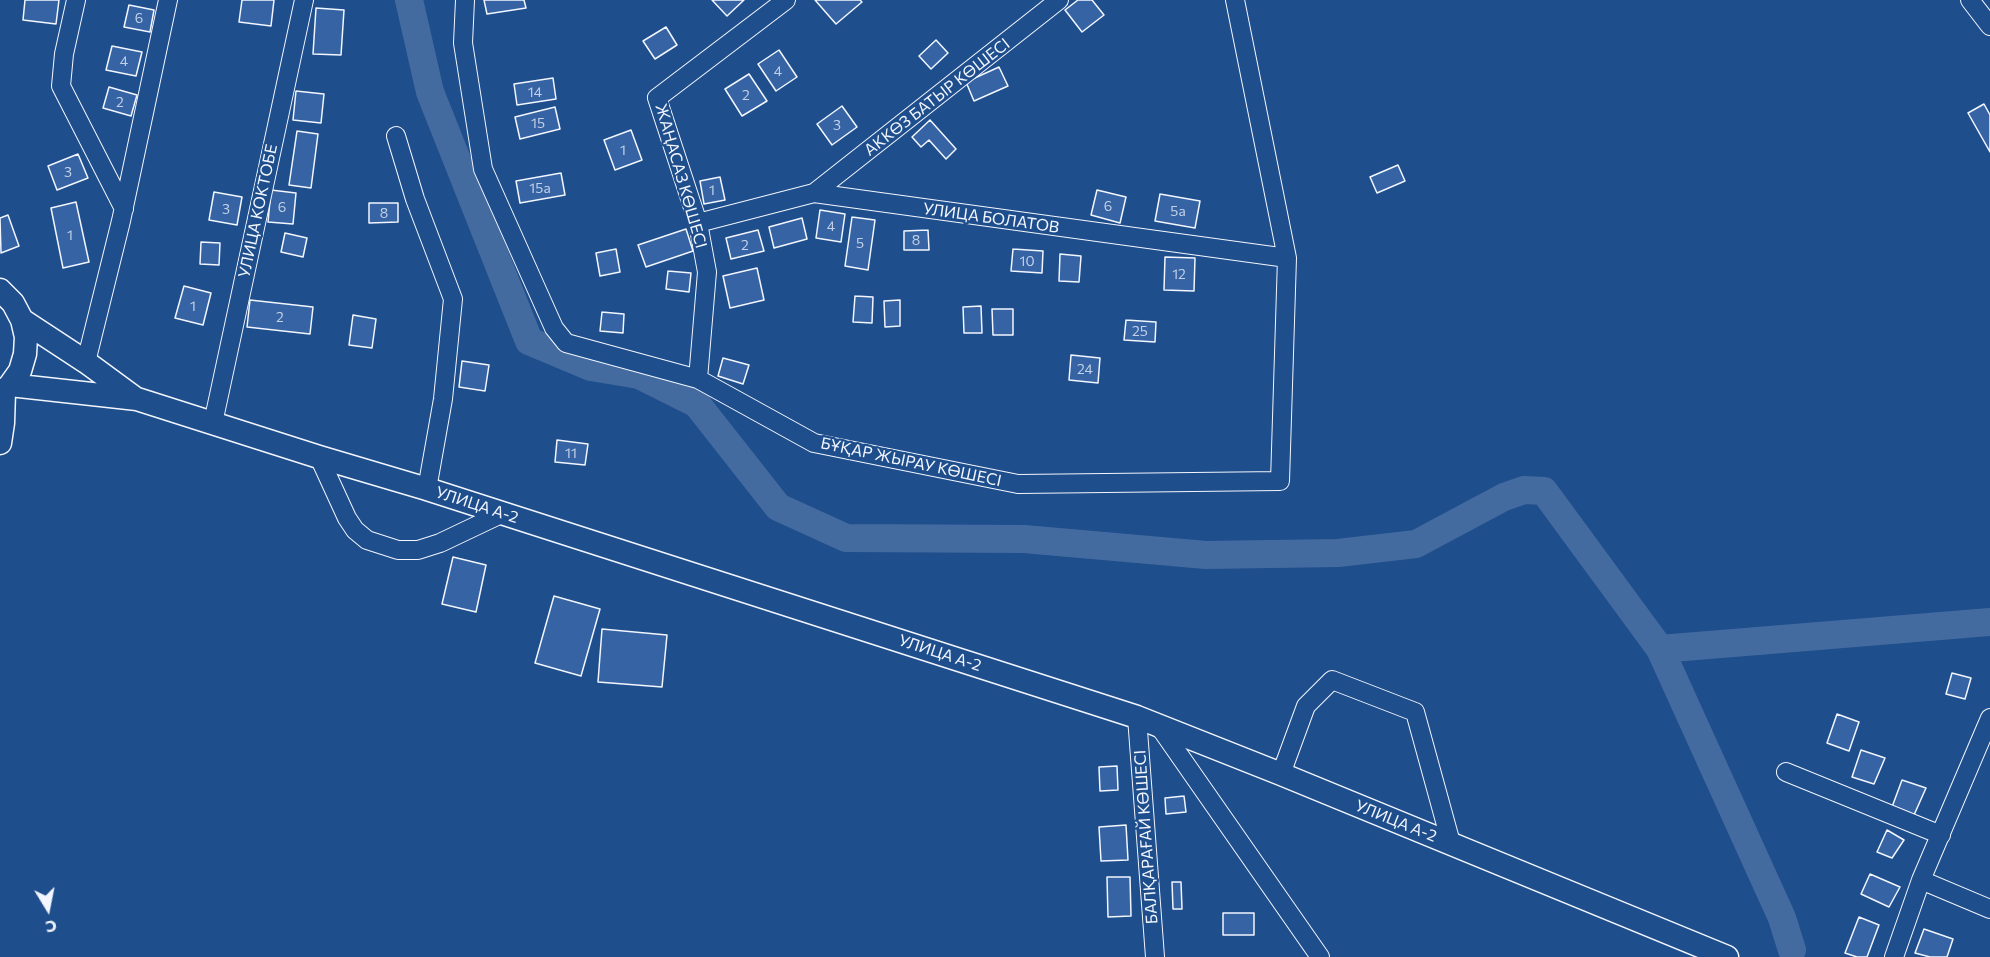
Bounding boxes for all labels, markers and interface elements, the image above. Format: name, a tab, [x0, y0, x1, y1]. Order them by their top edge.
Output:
house number: 6	[135, 10, 143, 26]
street label: АККӨЗ БАТЫР КӨШЕСІ	[860, 34, 1014, 160]
house number: 4	[120, 53, 128, 69]
house number: 4	[774, 63, 782, 79]
house number: 14	[528, 84, 542, 100]
house number: 2	[742, 87, 750, 103]
house number: 2	[116, 94, 124, 110]
street label: ЖАҢАСАЗ КӨШЕСІ	[651, 101, 711, 251]
house number: 15	[531, 115, 545, 131]
house number: 3	[833, 117, 841, 133]
street label: УЛИЦА КОКТОБЕ	[234, 142, 282, 280]
house number: 1	[620, 142, 626, 158]
house number: 3	[64, 164, 72, 180]
house number: 15а	[529, 180, 551, 196]
house number: 1	[709, 182, 715, 198]
house number: 6	[1104, 198, 1112, 214]
house number: 6	[278, 199, 286, 215]
street label: УЛИЦА БОЛАТОВ	[922, 199, 1060, 237]
house number: 3	[222, 201, 230, 217]
house number: 5а	[1170, 203, 1186, 219]
house number: 8	[380, 205, 388, 221]
house number: 4	[827, 218, 835, 234]
house number: 1	[67, 227, 73, 243]
house number: 8	[912, 232, 920, 248]
house number: 5	[856, 235, 864, 251]
house number: 2	[741, 237, 749, 253]
house number: 10	[1019, 253, 1035, 269]
house number: 12	[1172, 266, 1186, 282]
house number: 1	[190, 298, 196, 314]
house number: 2	[276, 309, 284, 325]
house number: 25	[1132, 323, 1148, 339]
house number: 24	[1077, 361, 1093, 377]
street label: БҰҚАР ЖЫРАУ КӨШЕСІ	[819, 433, 1003, 491]
house number: 11	[565, 445, 577, 461]
street label: УЛИЦА А-2	[433, 483, 521, 527]
street label: УЛИЦА А-2	[896, 631, 984, 675]
street label: БАЛҚАРАҒАЙ КӨШЕСІ	[1130, 749, 1162, 925]
street label: УЛИЦА А-2	[1352, 796, 1440, 846]
north arrow	[18, 879, 78, 939]
text: С	[44, 917, 58, 938]

